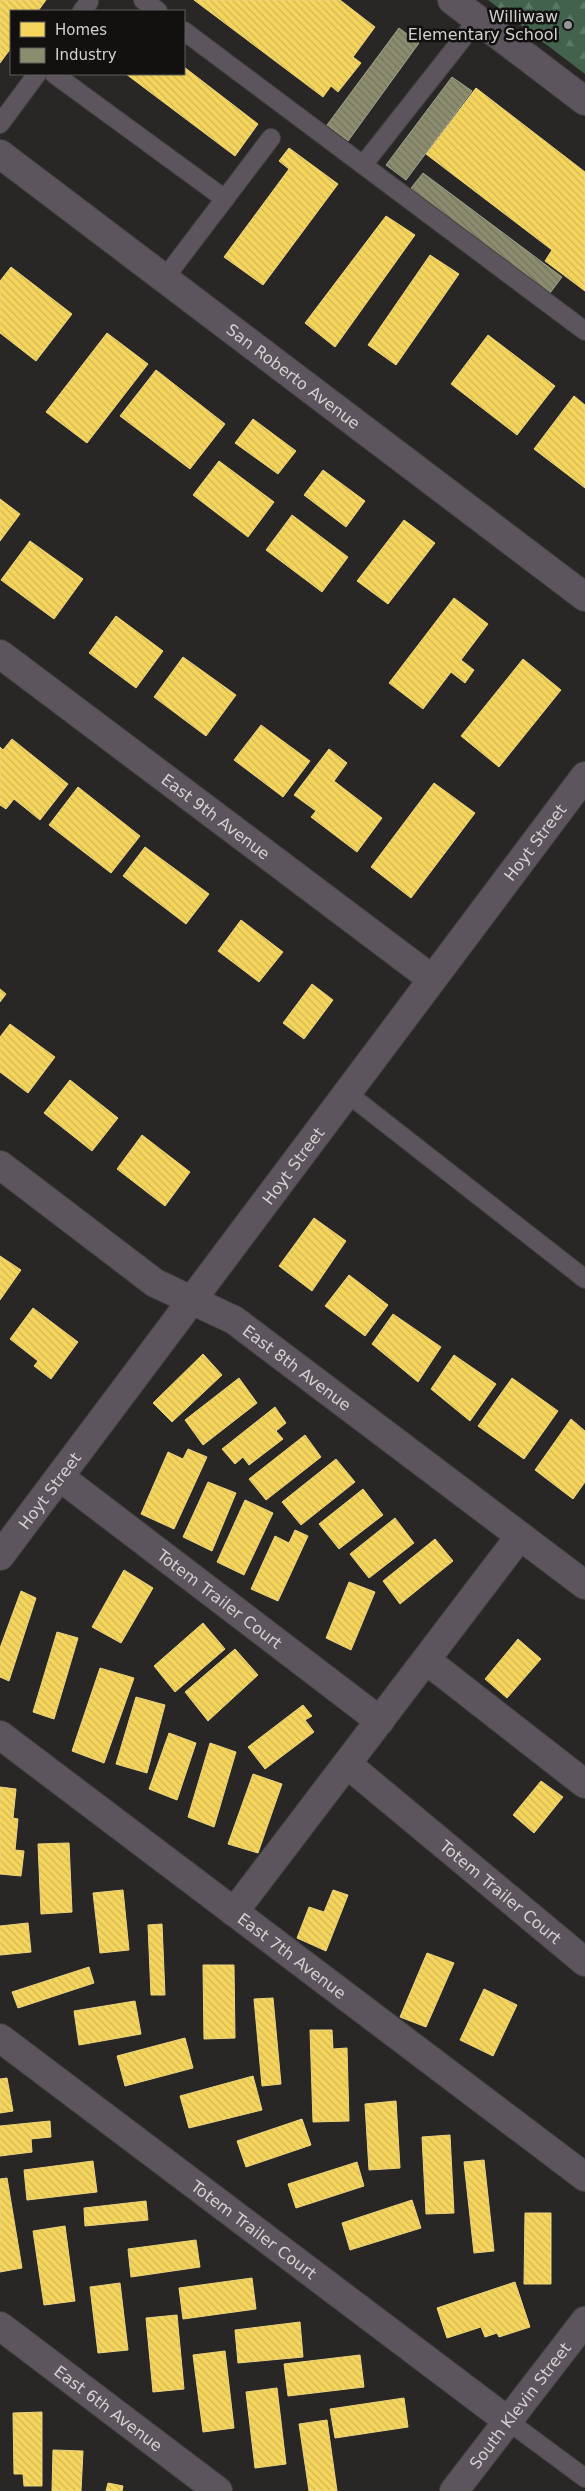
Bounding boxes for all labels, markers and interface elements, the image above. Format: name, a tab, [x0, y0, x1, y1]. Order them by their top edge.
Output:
place label: Williwaw Elementary School	[408, 7, 558, 44]
legend	[10, 10, 185, 75]
marker: Williwaw Elementary School	[562, 19, 574, 31]
text: Homes	[55, 21, 107, 39]
text: Industry	[55, 46, 117, 64]
street label: San Roberto Avenue	[223, 320, 364, 433]
street label: East 9th Avenue	[157, 770, 273, 864]
street label: Hoyt Street	[500, 800, 570, 885]
street label: Hoyt Street	[259, 1124, 328, 1208]
street label: East 8th Avenue	[239, 1321, 355, 1415]
street label: Hoyt Street	[15, 1449, 85, 1533]
street label: Totem Trailer Court	[153, 1545, 286, 1653]
street label: Totem Trailer Court	[435, 1836, 565, 1948]
street label: East 7th Avenue	[234, 1909, 350, 2003]
street label: Totem Trailer Court	[186, 2176, 320, 2283]
street label: South Klevin Street	[466, 2339, 575, 2473]
street label: East 6th Avenue	[50, 2361, 166, 2456]

